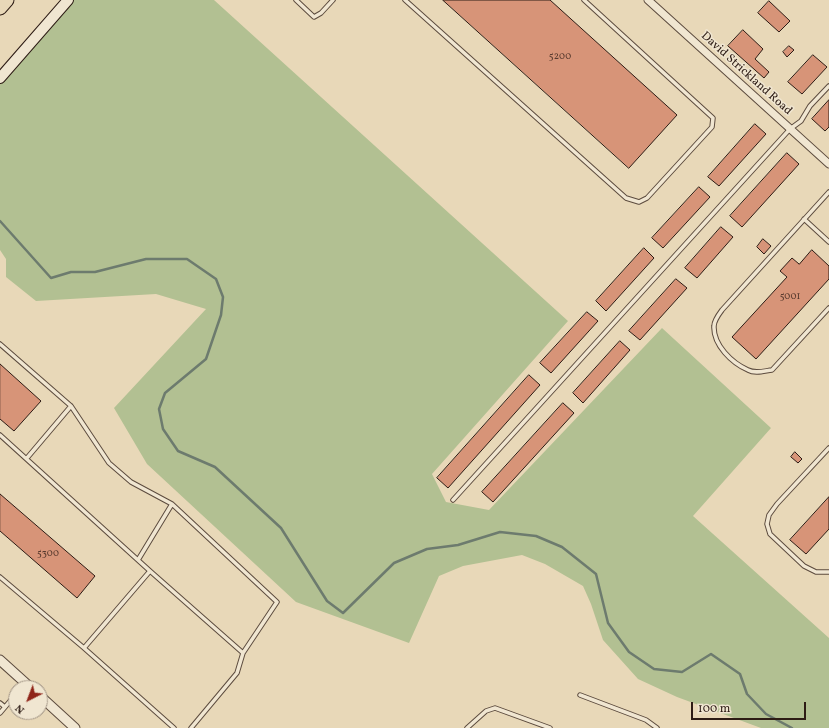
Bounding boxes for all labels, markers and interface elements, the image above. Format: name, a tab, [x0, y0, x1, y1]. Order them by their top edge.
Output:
street label: David Strickland Road	[697, 29, 795, 119]
house number: 5200	[549, 51, 571, 63]
house number: 5001	[780, 291, 800, 303]
house number: 5300	[37, 548, 59, 560]
north arrow	[8, 680, 48, 720]
scale bar	[693, 694, 808, 720]
text: N	[12, 700, 28, 717]
text: 100 m	[698, 701, 730, 717]

